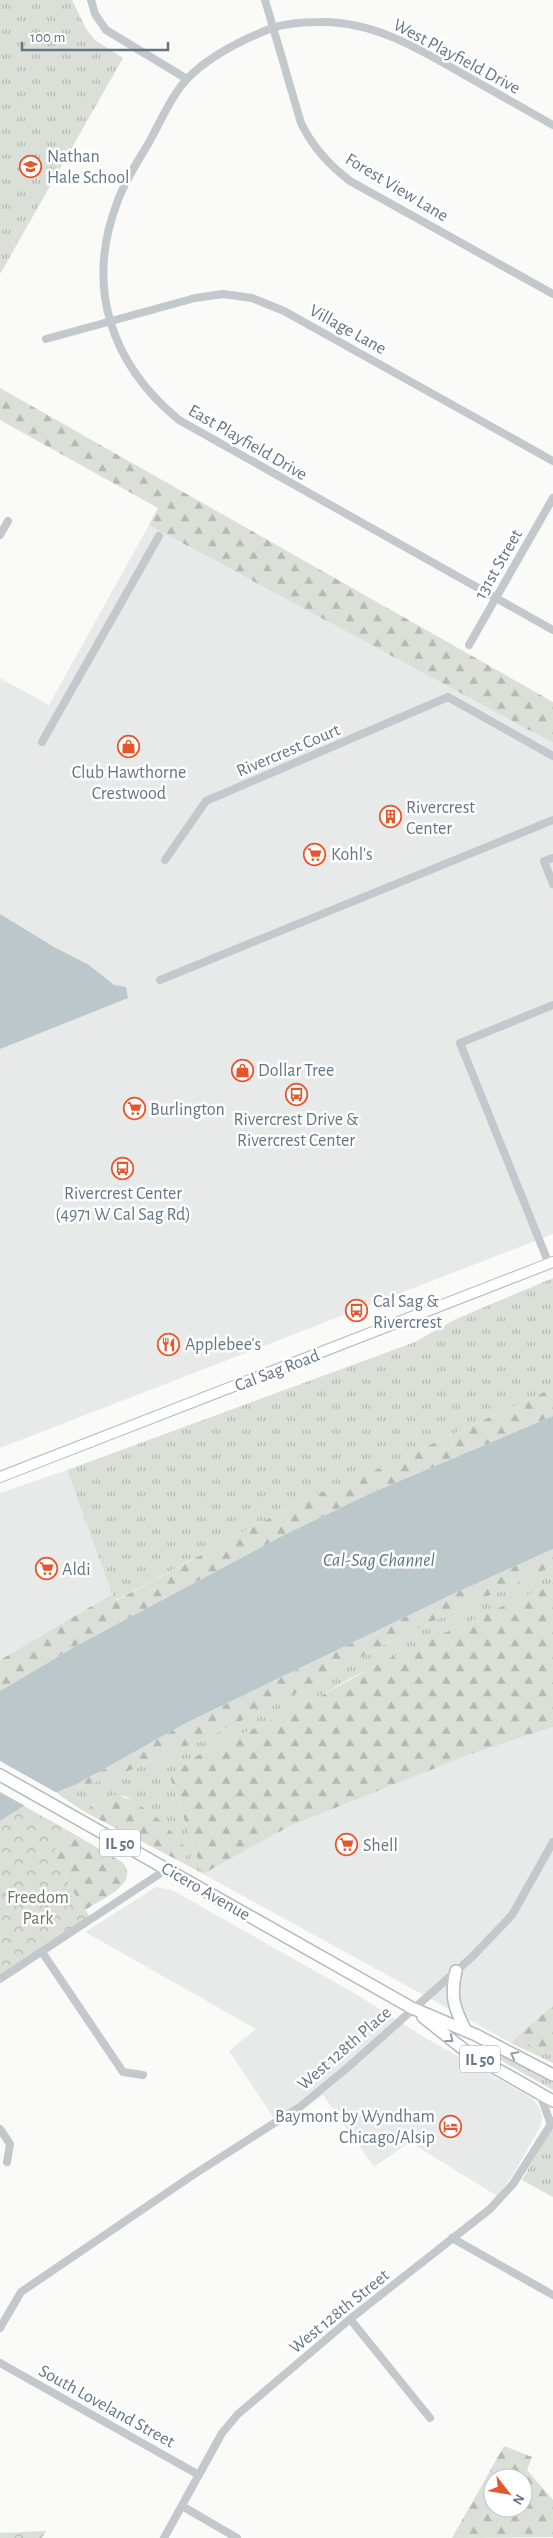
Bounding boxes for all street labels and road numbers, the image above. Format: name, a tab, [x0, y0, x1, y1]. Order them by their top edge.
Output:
street label: West Playfield Drive	[390, 16, 523, 98]
street label: Forest View Lane	[342, 150, 451, 226]
street label: Village Lane	[306, 301, 389, 358]
street label: East Playfield Drive	[185, 402, 310, 484]
street label: 131st Street	[472, 526, 526, 603]
street label: Rivercrest Court	[234, 721, 343, 781]
street label: Cal Sag Road	[233, 1347, 322, 1395]
road number: IL 50	[100, 1830, 140, 1856]
street label: Cicero Avenue	[158, 1859, 253, 1924]
street label: West 128th Place	[294, 2003, 395, 2094]
road number: IL 50	[460, 2046, 500, 2072]
street label: West 128th Street	[286, 2266, 393, 2357]
street label: South Loveland Street	[36, 2362, 178, 2452]

